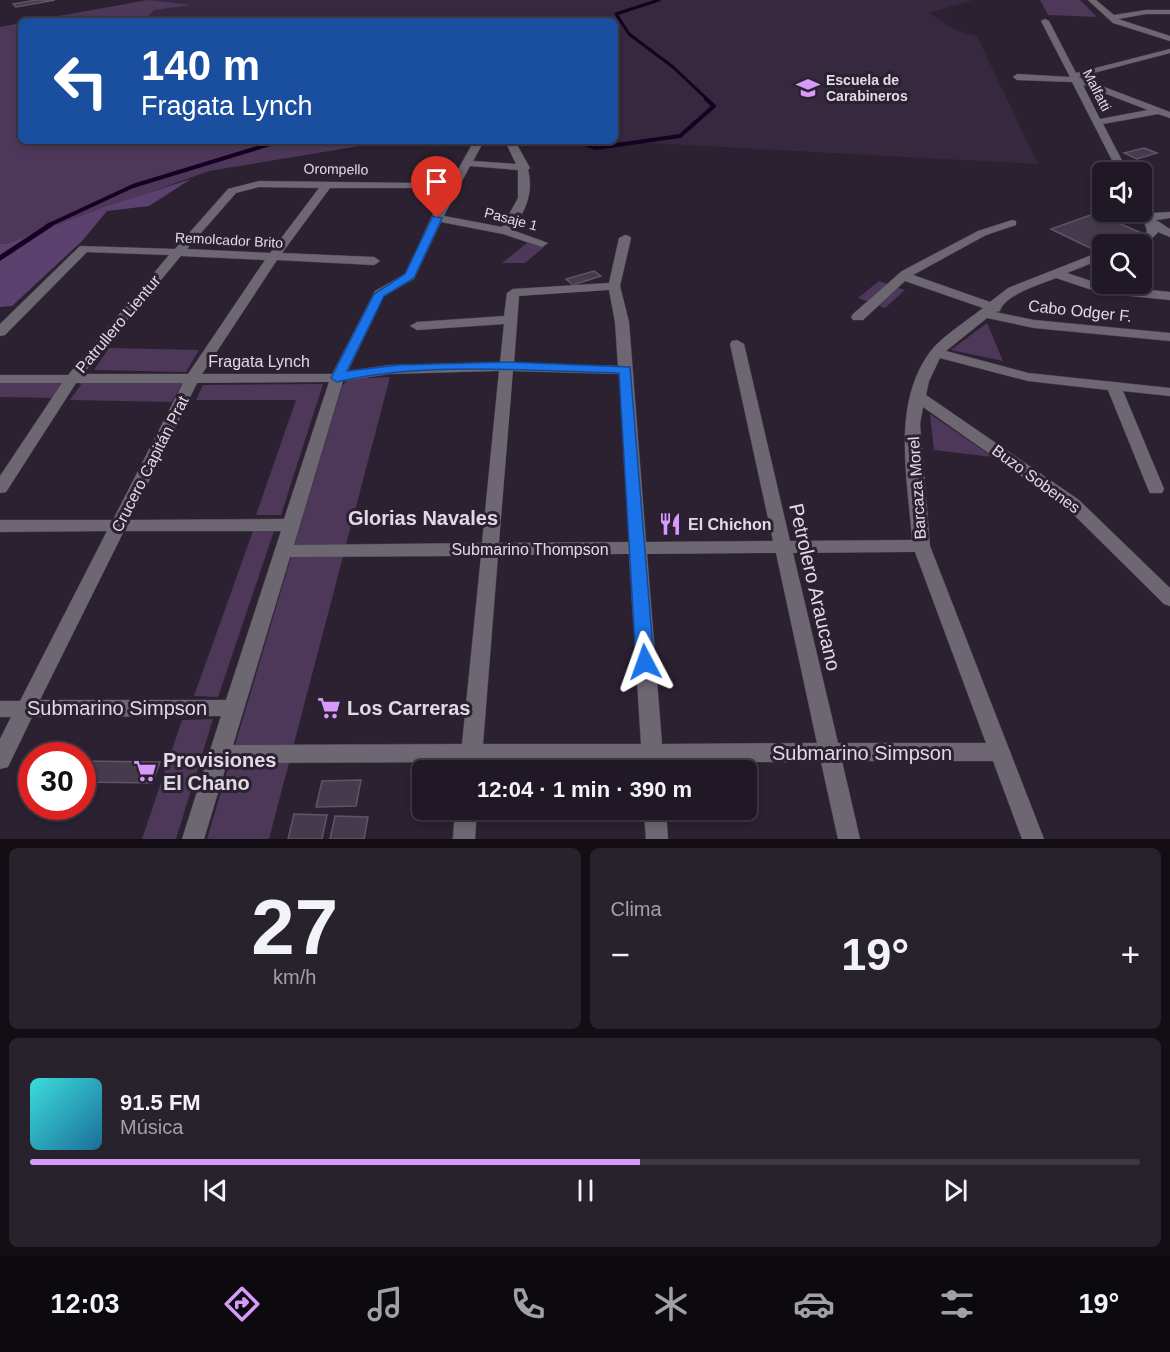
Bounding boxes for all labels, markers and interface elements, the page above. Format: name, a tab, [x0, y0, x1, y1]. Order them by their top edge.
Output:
icon: left	[42, 42, 120, 120]
text: 140 m	[141, 42, 260, 89]
street label: Malfatti	[1080, 66, 1114, 114]
place label: Escuela de Carabineros	[826, 72, 908, 104]
school or university icon: Escuela de Carabineros	[795, 75, 821, 101]
text: Fragata Lynch	[141, 91, 313, 121]
pin	[411, 156, 462, 218]
street label: Orompello	[304, 160, 369, 178]
map controls	[1092, 162, 1152, 294]
button: sound	[1092, 162, 1152, 222]
icon: arrive	[420, 165, 453, 198]
street label: Pasaje 1	[483, 204, 540, 234]
street label: Remolcador Brito	[175, 229, 284, 251]
button: search	[1092, 234, 1152, 294]
street label: Patrullero Lientur	[72, 271, 164, 376]
street label: Cabo Odger F.	[1027, 297, 1133, 325]
street label: Fragata Lynch	[208, 353, 310, 370]
street label: Crucero Capitán Prat	[108, 393, 192, 535]
street label: Barcaza Morel	[905, 436, 929, 540]
street label: Buzo Sobenes	[989, 442, 1083, 516]
street label: Petrolero Araucano	[785, 501, 845, 673]
district label: Glorias Navales	[348, 507, 498, 529]
restaurant icon: El Chichon	[657, 511, 683, 537]
place label: El Chichon	[688, 516, 772, 533]
street label: Submarino Thompson	[451, 541, 609, 558]
position arrow	[613, 630, 677, 694]
supermarket icon: Los Carreras	[316, 695, 342, 721]
street label: Submarino Simpson	[27, 697, 207, 719]
place label: Los Carreras	[347, 697, 470, 719]
speed limit sign: 30	[18, 742, 96, 820]
street label: Submarino Simpson	[772, 742, 952, 764]
place label: Provisiones El Chano	[163, 749, 276, 794]
supermarket icon: Provisiones El Chano	[132, 758, 158, 784]
text: 12:04 · 1 min · 390 m	[477, 777, 692, 802]
text: 27	[251, 883, 338, 971]
text: Clima	[611, 898, 662, 920]
text: 19°	[841, 929, 909, 980]
text: −	[611, 936, 630, 973]
text: +	[1121, 936, 1140, 973]
text: km/h	[273, 966, 316, 988]
text: 91.5 FM	[120, 1090, 201, 1115]
text: Música	[120, 1116, 183, 1138]
icon: previous	[199, 1174, 232, 1207]
icon: pause	[569, 1174, 602, 1207]
icon: next	[939, 1174, 972, 1207]
icon: directions	[221, 1283, 263, 1325]
icon: music	[364, 1283, 406, 1325]
icon: phone	[507, 1283, 549, 1325]
icon: climate	[650, 1283, 692, 1325]
icon: car	[793, 1283, 835, 1325]
icon: filters	[936, 1283, 978, 1325]
text: 12:03	[51, 1289, 120, 1319]
text: 19°	[1079, 1289, 1119, 1319]

